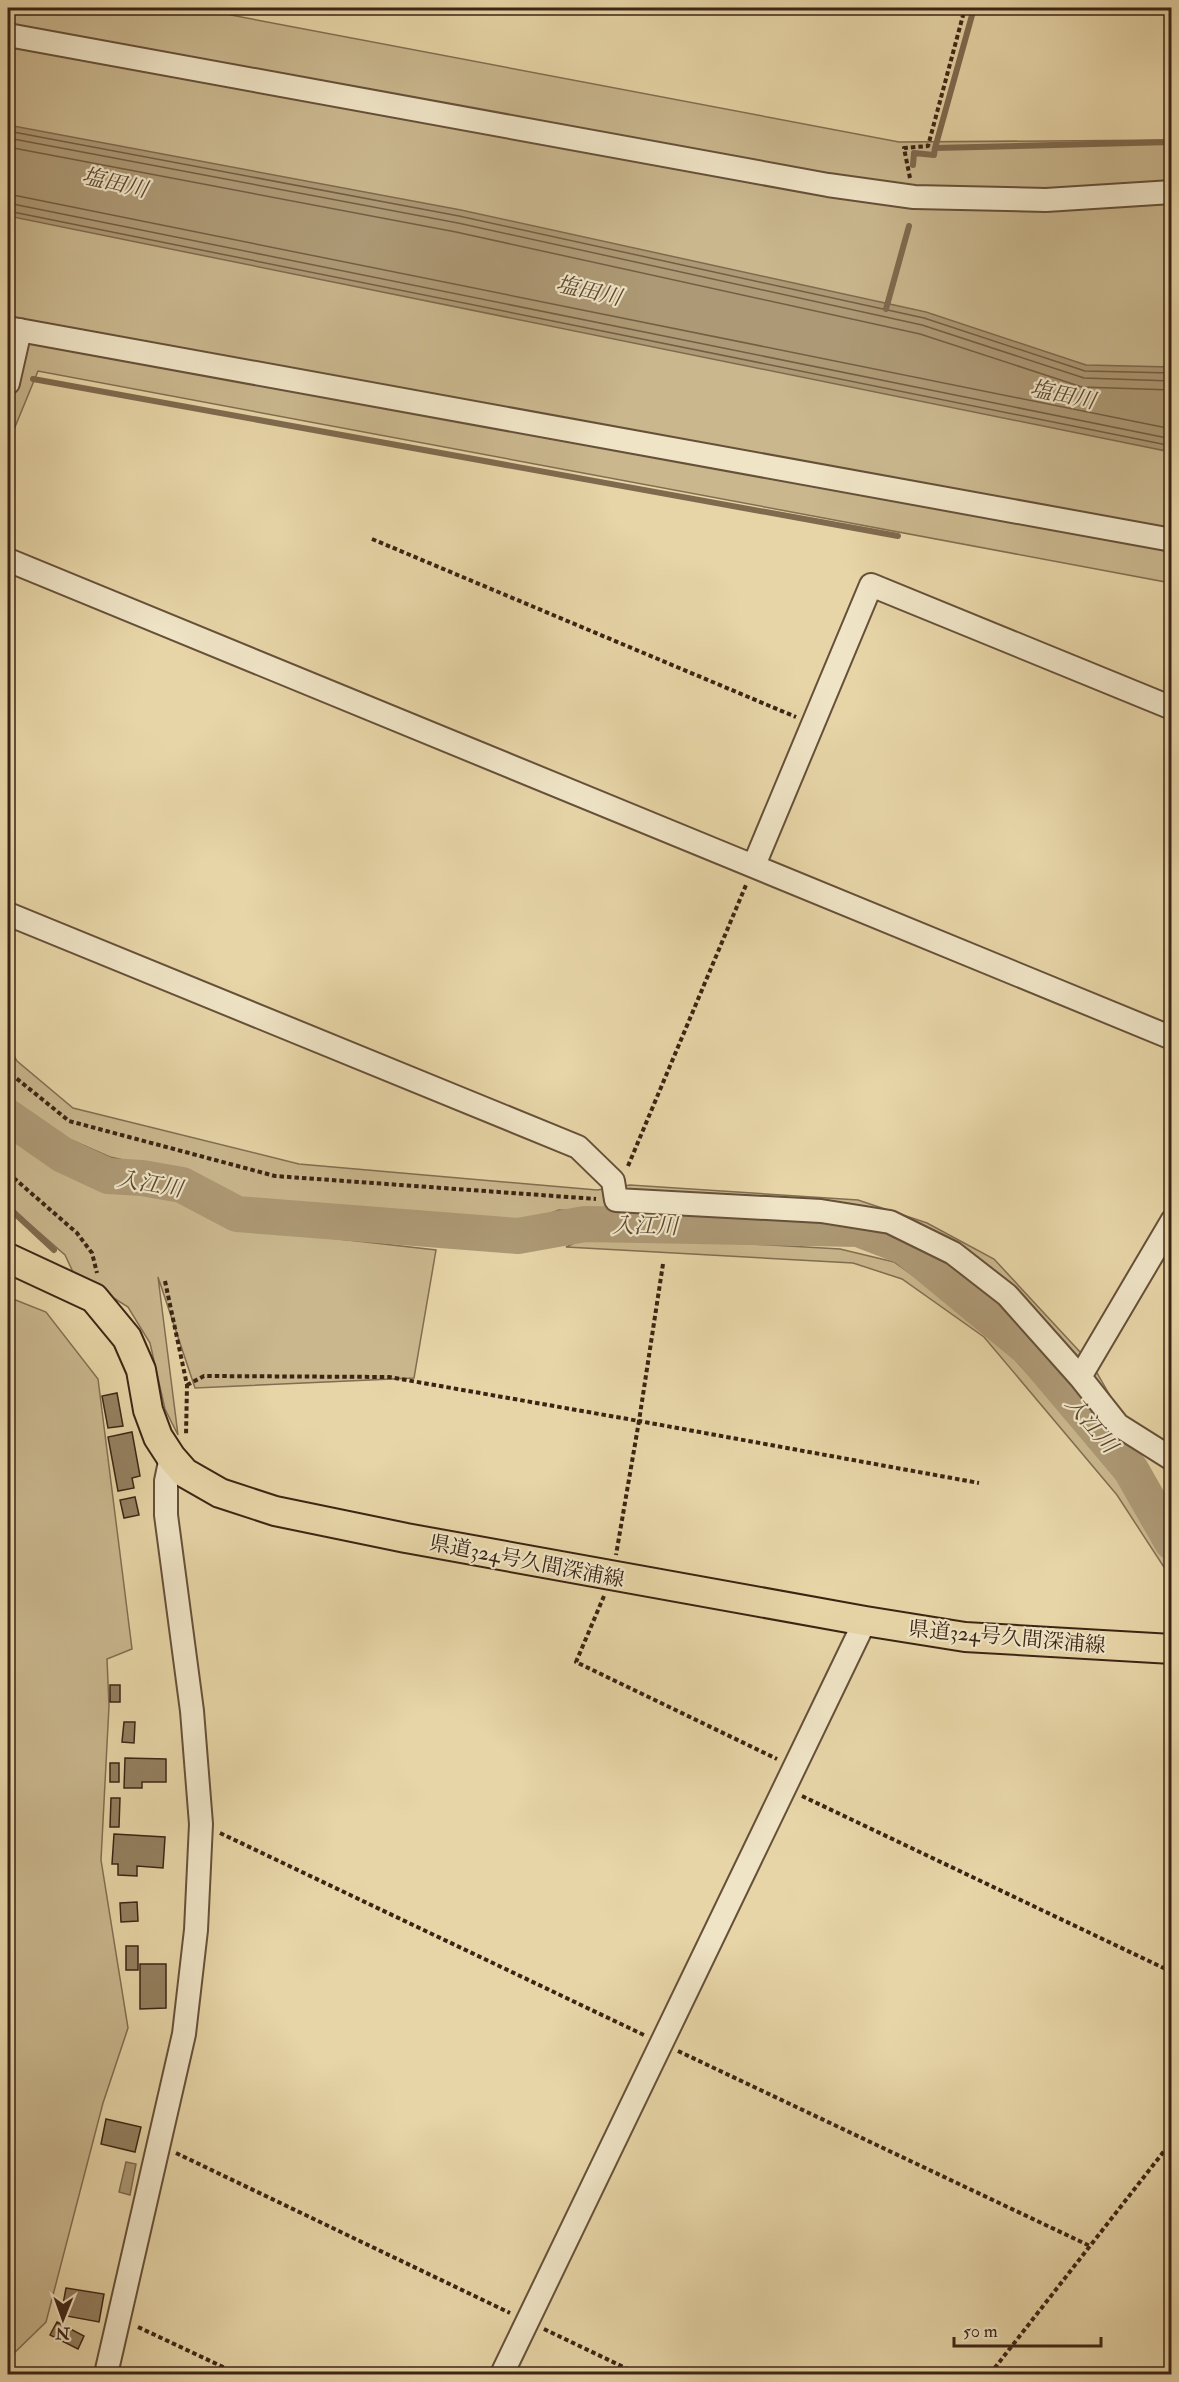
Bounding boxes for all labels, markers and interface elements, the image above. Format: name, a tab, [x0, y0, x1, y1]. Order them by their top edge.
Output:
water label: 塩田川	[79, 162, 152, 204]
water label: 塩田川	[553, 270, 626, 312]
water label: 塩田川	[1028, 374, 1100, 416]
water label: 入江川	[115, 1164, 187, 1204]
water label: 入江川	[612, 1211, 680, 1241]
water label: 入江川	[1059, 1390, 1124, 1460]
street label: 県道324号久間深浦線	[427, 1529, 627, 1594]
street label: 県道324号久間深浦線	[907, 1615, 1107, 1660]
north arrow	[33, 2289, 93, 2349]
scale bar	[954, 2310, 1101, 2348]
text: 50 m	[963, 2320, 998, 2343]
text: N	[55, 2323, 71, 2343]

